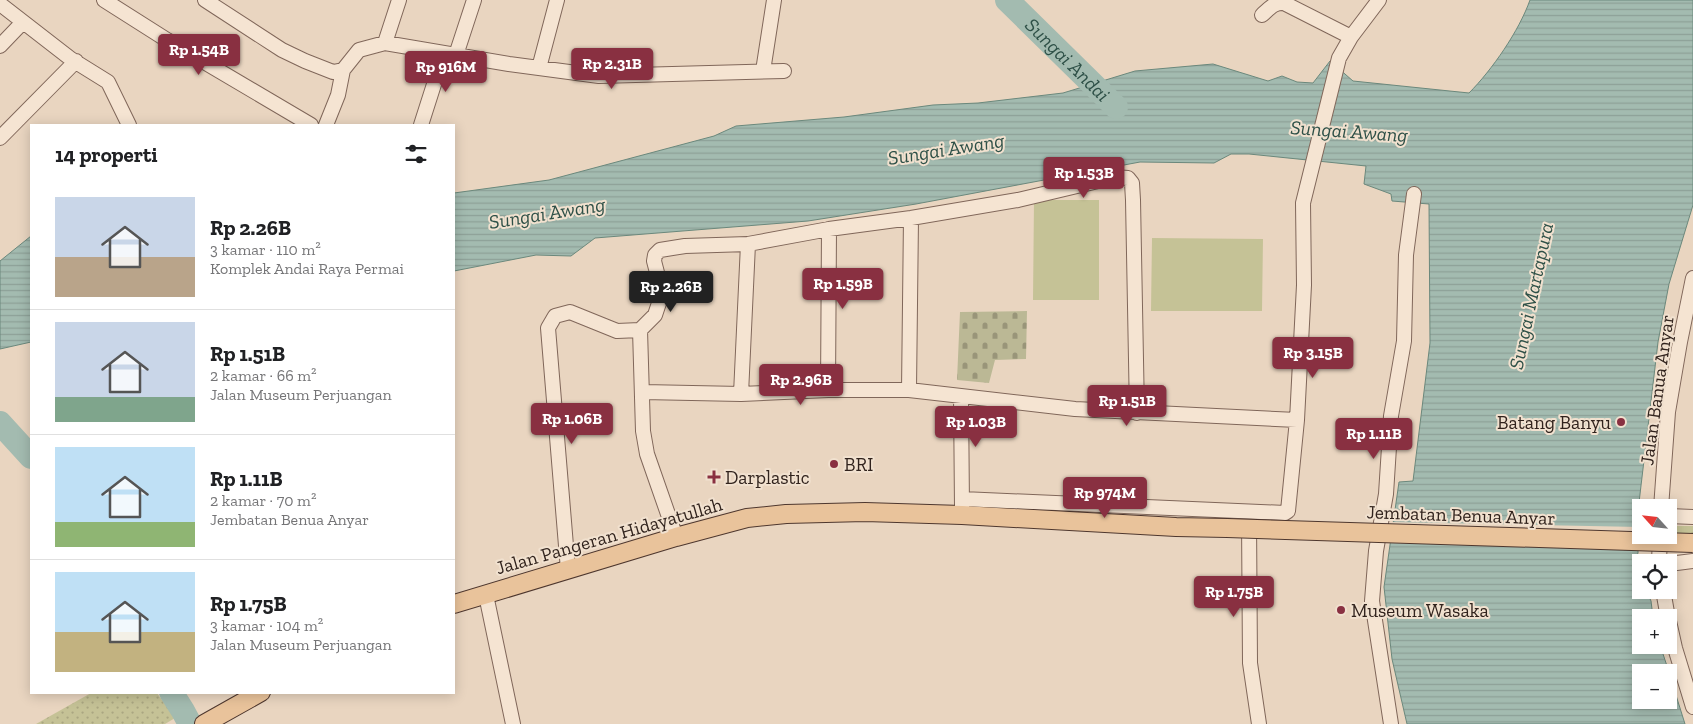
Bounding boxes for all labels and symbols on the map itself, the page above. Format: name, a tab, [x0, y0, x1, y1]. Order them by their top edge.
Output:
water label: Sungai Andai	[1020, 13, 1115, 106]
pin: Rp 1.54B	[147, 34, 251, 76]
pin: Rp 2.31B	[560, 48, 664, 90]
pin: Rp 916M	[400, 51, 492, 93]
water label: Sungai Awang	[1290, 115, 1409, 147]
water label: Sungai Awang	[886, 128, 1007, 170]
pin: Rp 1.53B	[1032, 156, 1136, 199]
water label: Sungai Awang	[487, 192, 608, 234]
water label: Sungai Martapura	[1504, 220, 1558, 372]
pin: Rp 1.59B	[791, 268, 895, 310]
pin: Rp 2.26B	[619, 270, 723, 313]
street label: Jalan Banua Anyar	[1635, 313, 1679, 467]
pin: Rp 3.15B	[1261, 336, 1365, 379]
pin: Rp 2.96B	[749, 364, 853, 406]
pin: Rp 1.51B	[1075, 384, 1179, 427]
pin: Rp 1.06B	[520, 402, 624, 445]
pin: Rp 1.03B	[924, 406, 1028, 448]
place label: Batang Banyu	[1497, 411, 1611, 434]
marker: Batang Banyu	[1615, 416, 1627, 428]
pin: Rp 1.11B	[1322, 418, 1426, 460]
place label: BRI	[844, 453, 873, 476]
marker: BRI	[828, 458, 840, 470]
place label: Darplastic	[725, 466, 810, 489]
marker: Darplastic	[707, 470, 721, 484]
pin: Rp 974M	[1059, 476, 1151, 519]
street label: Jalan Pangeran Hidayatullah	[493, 493, 725, 579]
north arrow	[1632, 499, 1678, 544]
street label: Jembatan Benua Anyar	[1366, 500, 1556, 530]
pin: Rp 1.75B	[1182, 576, 1286, 618]
place label: Museum Wasaka	[1351, 599, 1489, 622]
marker: Museum Wasaka	[1335, 604, 1347, 616]

